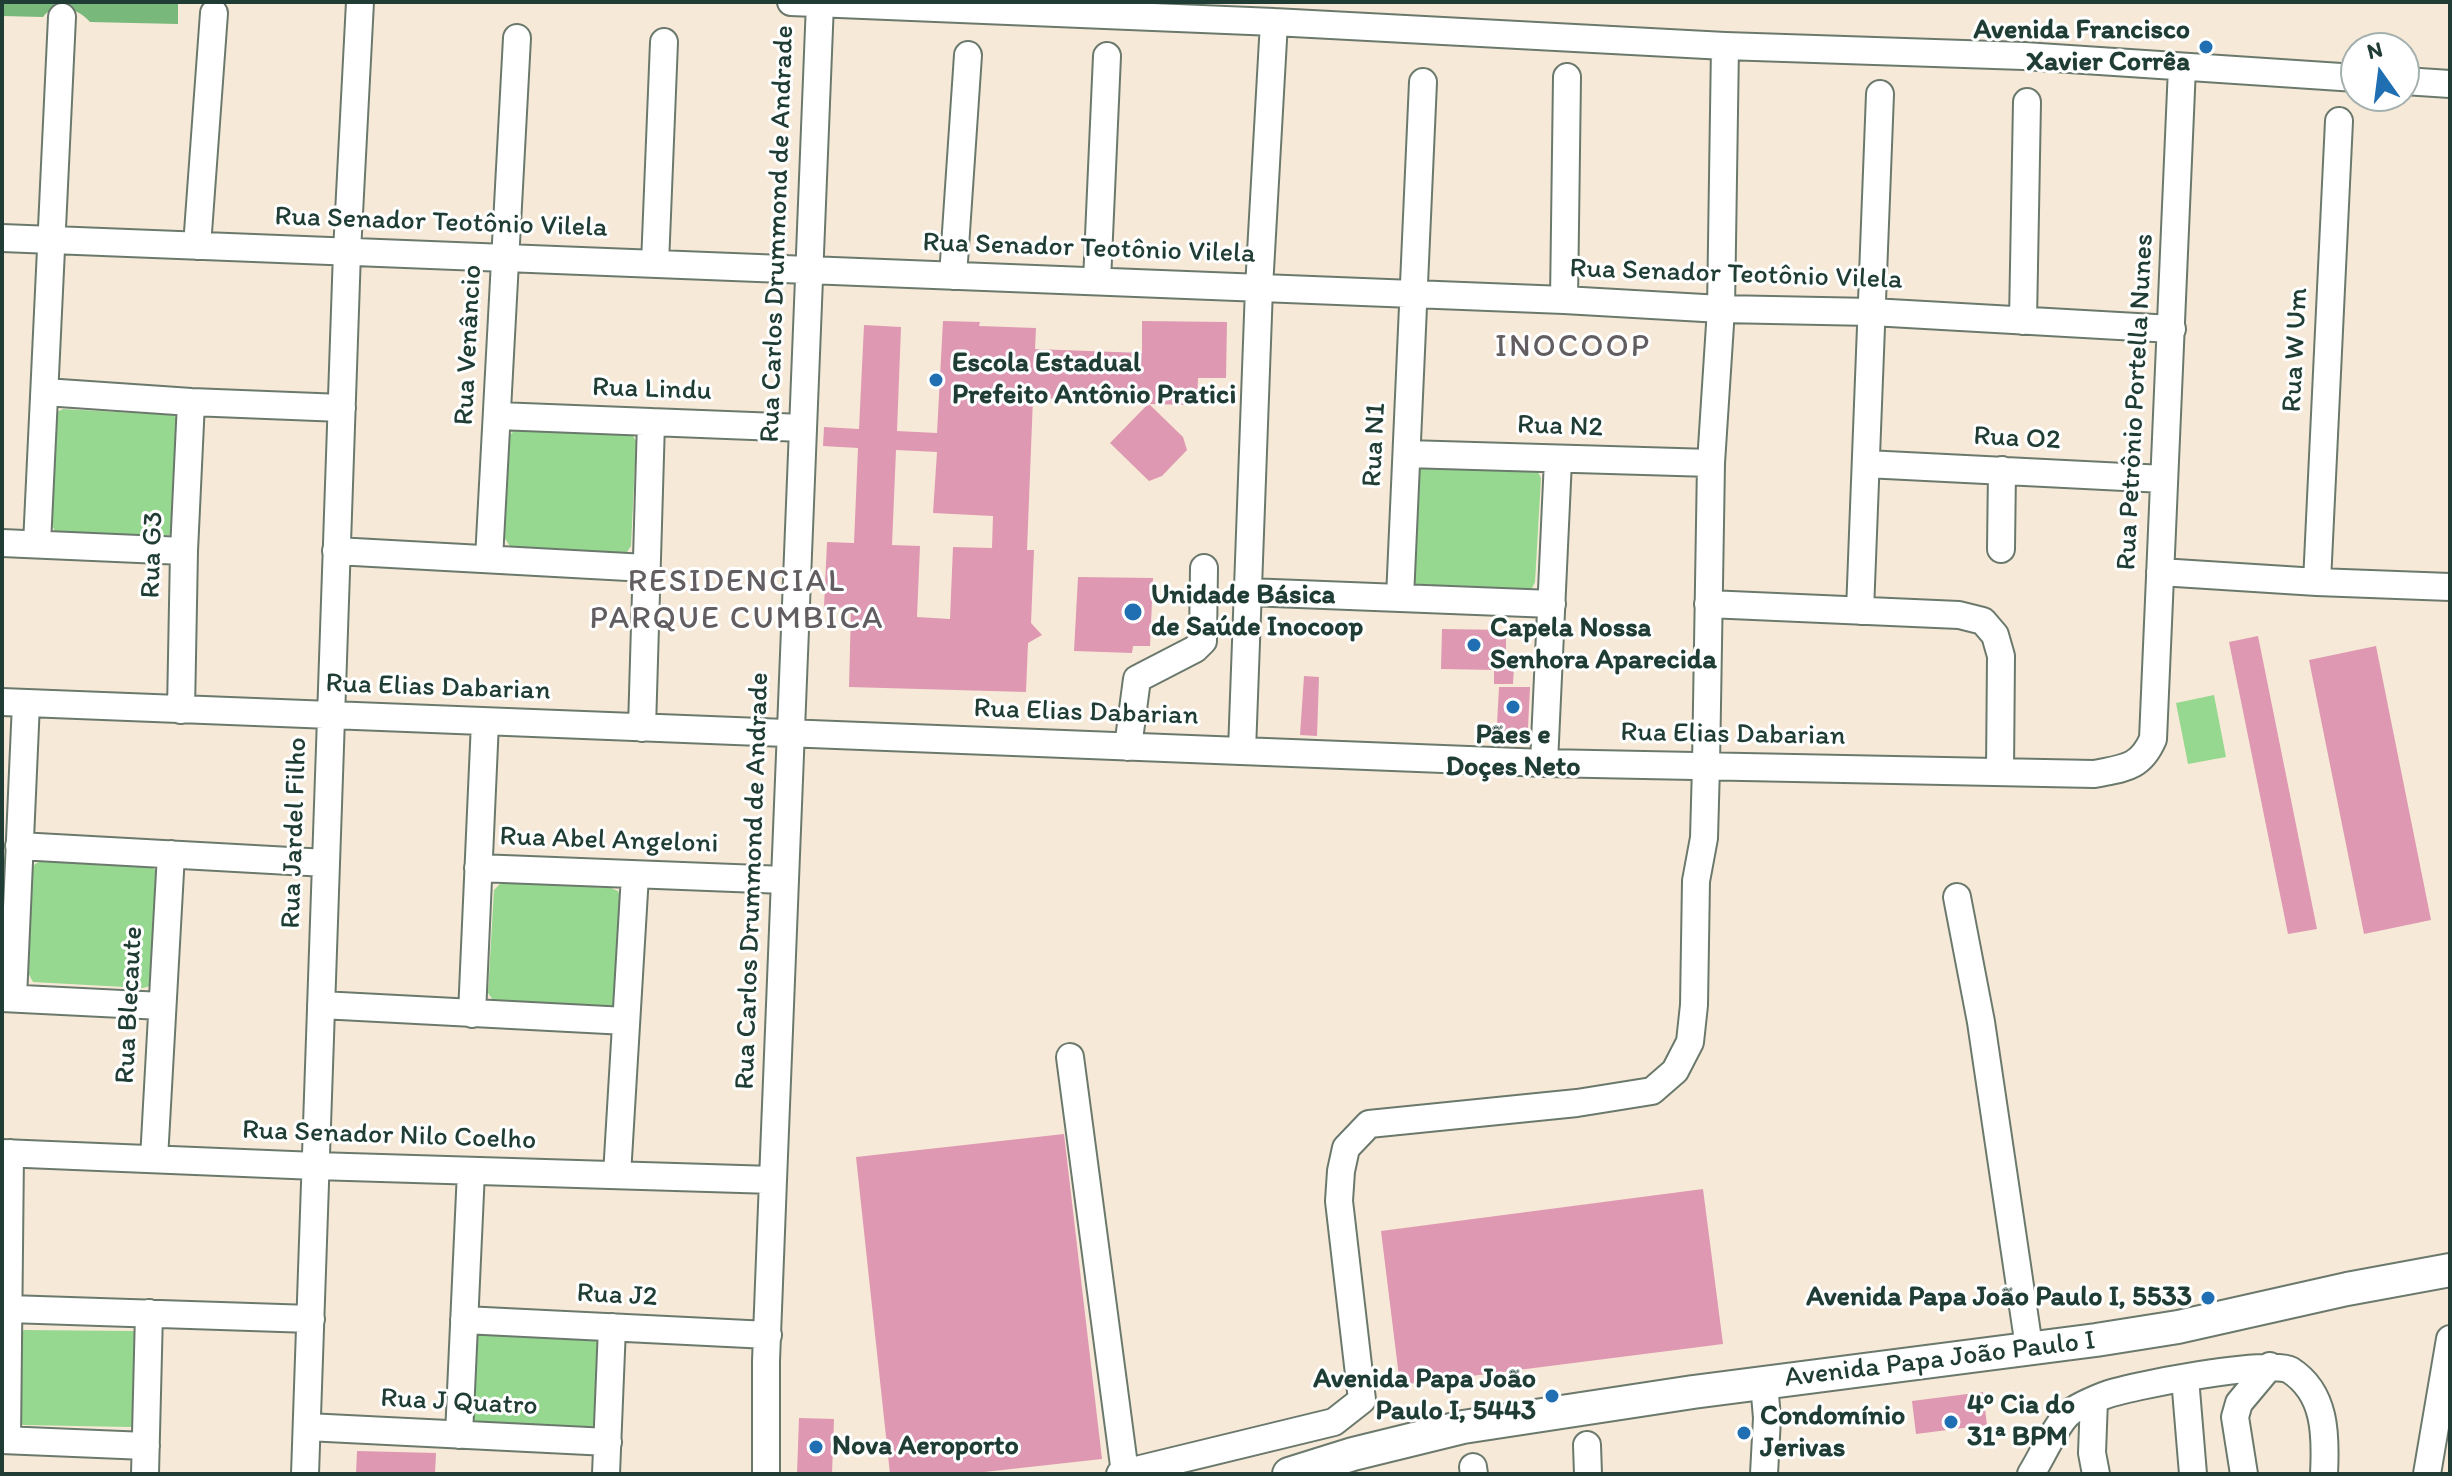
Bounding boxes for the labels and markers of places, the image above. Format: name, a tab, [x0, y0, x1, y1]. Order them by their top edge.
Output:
place label: Avenida Francisco Xavier Corrêa	[1974, 14, 2190, 80]
marker: Avenida Francisco Xavier Corrêa	[2197, 38, 2215, 56]
place label: Escola Estadual Prefeito Antônio Pratici	[952, 347, 1236, 413]
marker: Escola Estadual Prefeito Antônio Pratici	[927, 371, 945, 389]
place label: Unidade Básica de Saúde Inocoop	[1151, 579, 1363, 645]
marker: Unidade Básica de Saúde Inocoop	[1122, 601, 1144, 623]
place label: Capela Nossa Senhora Aparecida	[1490, 612, 1717, 678]
marker: Capela Nossa Senhora Aparecida	[1465, 636, 1483, 654]
marker: Pães e Doçes Neto	[1504, 698, 1522, 716]
place label: Pães e Doçes Neto	[1445, 719, 1581, 785]
place label: Avenida Papa João Paulo I, 5533	[1806, 1281, 2192, 1315]
marker: Avenida Papa João Paulo I, 5533	[2199, 1289, 2217, 1307]
place label: Avenida Papa João Paulo I, 5443	[1313, 1363, 1536, 1429]
marker: Avenida Papa João Paulo I, 5443	[1543, 1387, 1561, 1405]
place label: 4º Cia do 31ª BPM	[1967, 1389, 2075, 1455]
place label: Condomínio Jerivas	[1760, 1400, 1905, 1466]
marker: 4º Cia do 31ª BPM	[1942, 1413, 1960, 1431]
marker: Condomínio Jerivas	[1735, 1424, 1753, 1442]
place label: Nova Aeroporto	[832, 1430, 1019, 1464]
marker: Nova Aeroporto	[807, 1438, 825, 1456]

